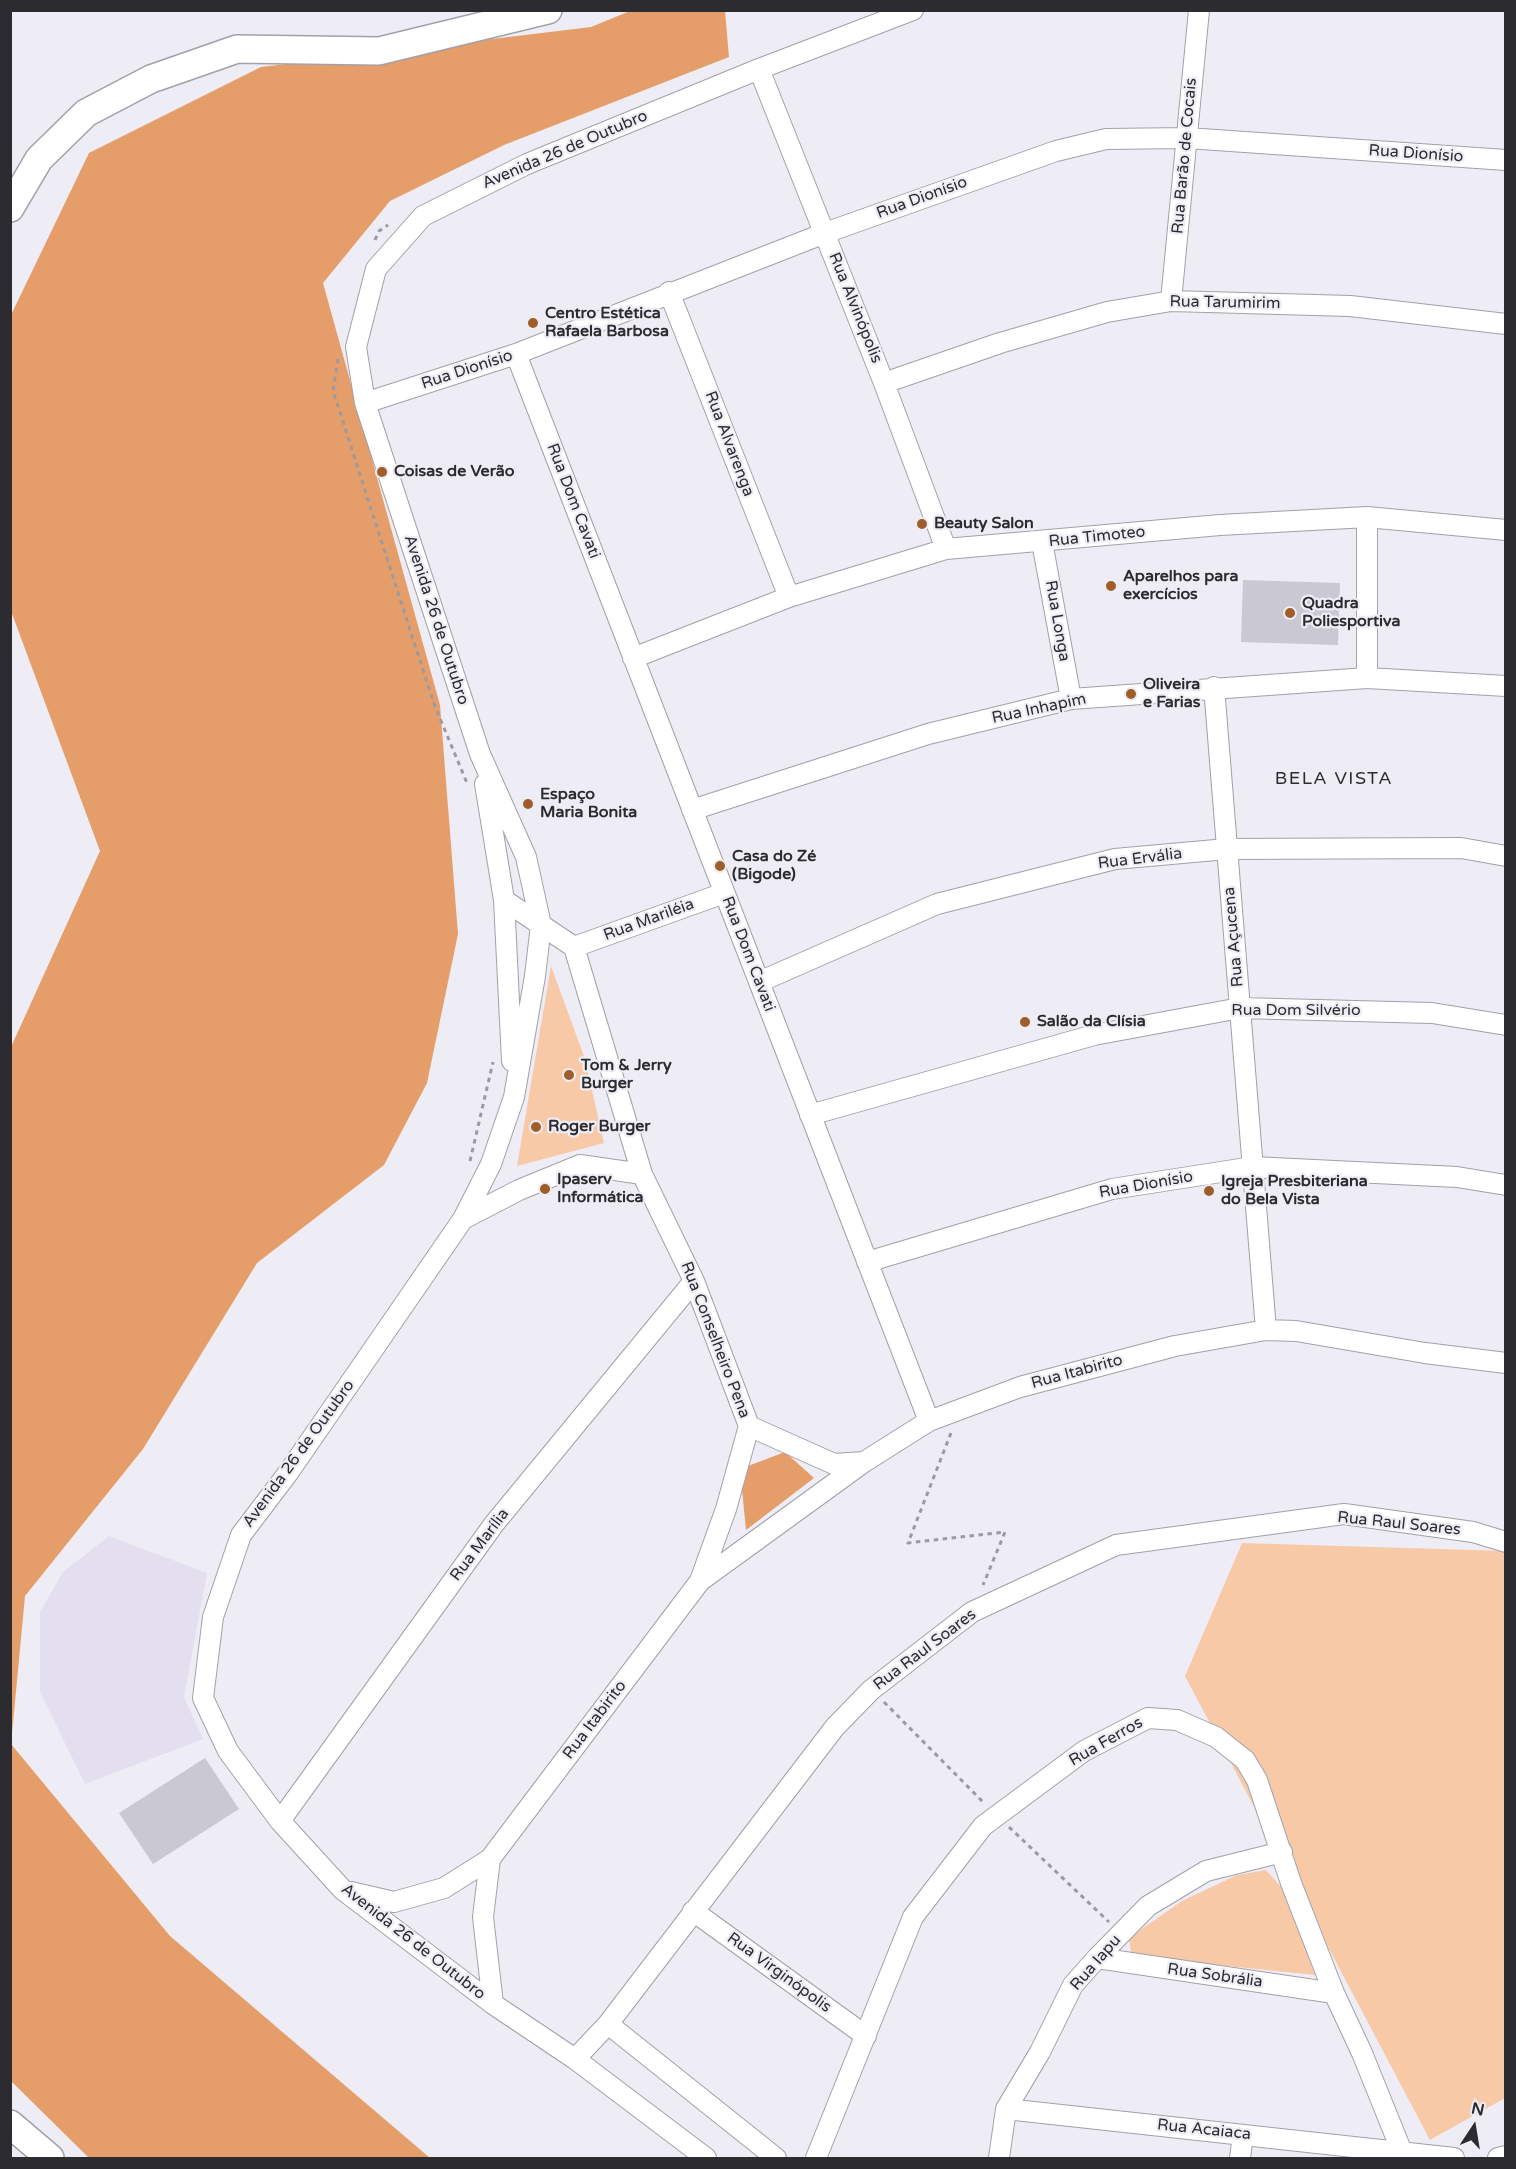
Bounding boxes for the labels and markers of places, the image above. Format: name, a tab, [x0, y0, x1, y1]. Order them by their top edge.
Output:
place label: Centro Estética Rafaela Barbosa	[545, 304, 669, 342]
marker: Centro Estética Rafaela Barbosa	[526, 316, 540, 330]
place label: Coisas de Verão	[394, 462, 515, 482]
marker: Coisas de Verão	[375, 465, 389, 479]
place label: Beauty Salon	[934, 514, 1034, 534]
marker: Beauty Salon	[915, 517, 929, 531]
place label: Aparelhos para exercícios	[1123, 567, 1238, 605]
marker: Aparelhos para exercícios	[1104, 579, 1118, 593]
place label: Quadra Poliesportiva	[1302, 594, 1400, 632]
marker: Quadra Poliesportiva	[1283, 606, 1297, 620]
place label: Oliveira e Farias	[1143, 675, 1201, 713]
marker: Oliveira e Farias	[1124, 687, 1138, 701]
place label: Espaço Maria Bonita	[540, 785, 637, 823]
marker: Espaço Maria Bonita	[521, 797, 535, 811]
place label: Casa do Zé (Bigode)	[732, 847, 816, 885]
marker: Casa do Zé (Bigode)	[713, 859, 727, 873]
place label: Salão da Clísia	[1037, 1012, 1146, 1032]
marker: Salão da Clísia	[1018, 1015, 1032, 1029]
place label: Tom & Jerry Burger	[581, 1056, 672, 1094]
marker: Tom & Jerry Burger	[562, 1068, 576, 1082]
place label: Roger Burger	[548, 1117, 650, 1137]
marker: Roger Burger	[529, 1120, 543, 1134]
place label: Ipaserv Informática	[557, 1170, 644, 1208]
place label: Igreja Presbiteriana do Bela Vista	[1221, 1172, 1368, 1210]
marker: Ipaserv Informática	[538, 1182, 552, 1196]
marker: Igreja Presbiteriana do Bela Vista	[1202, 1184, 1216, 1198]

